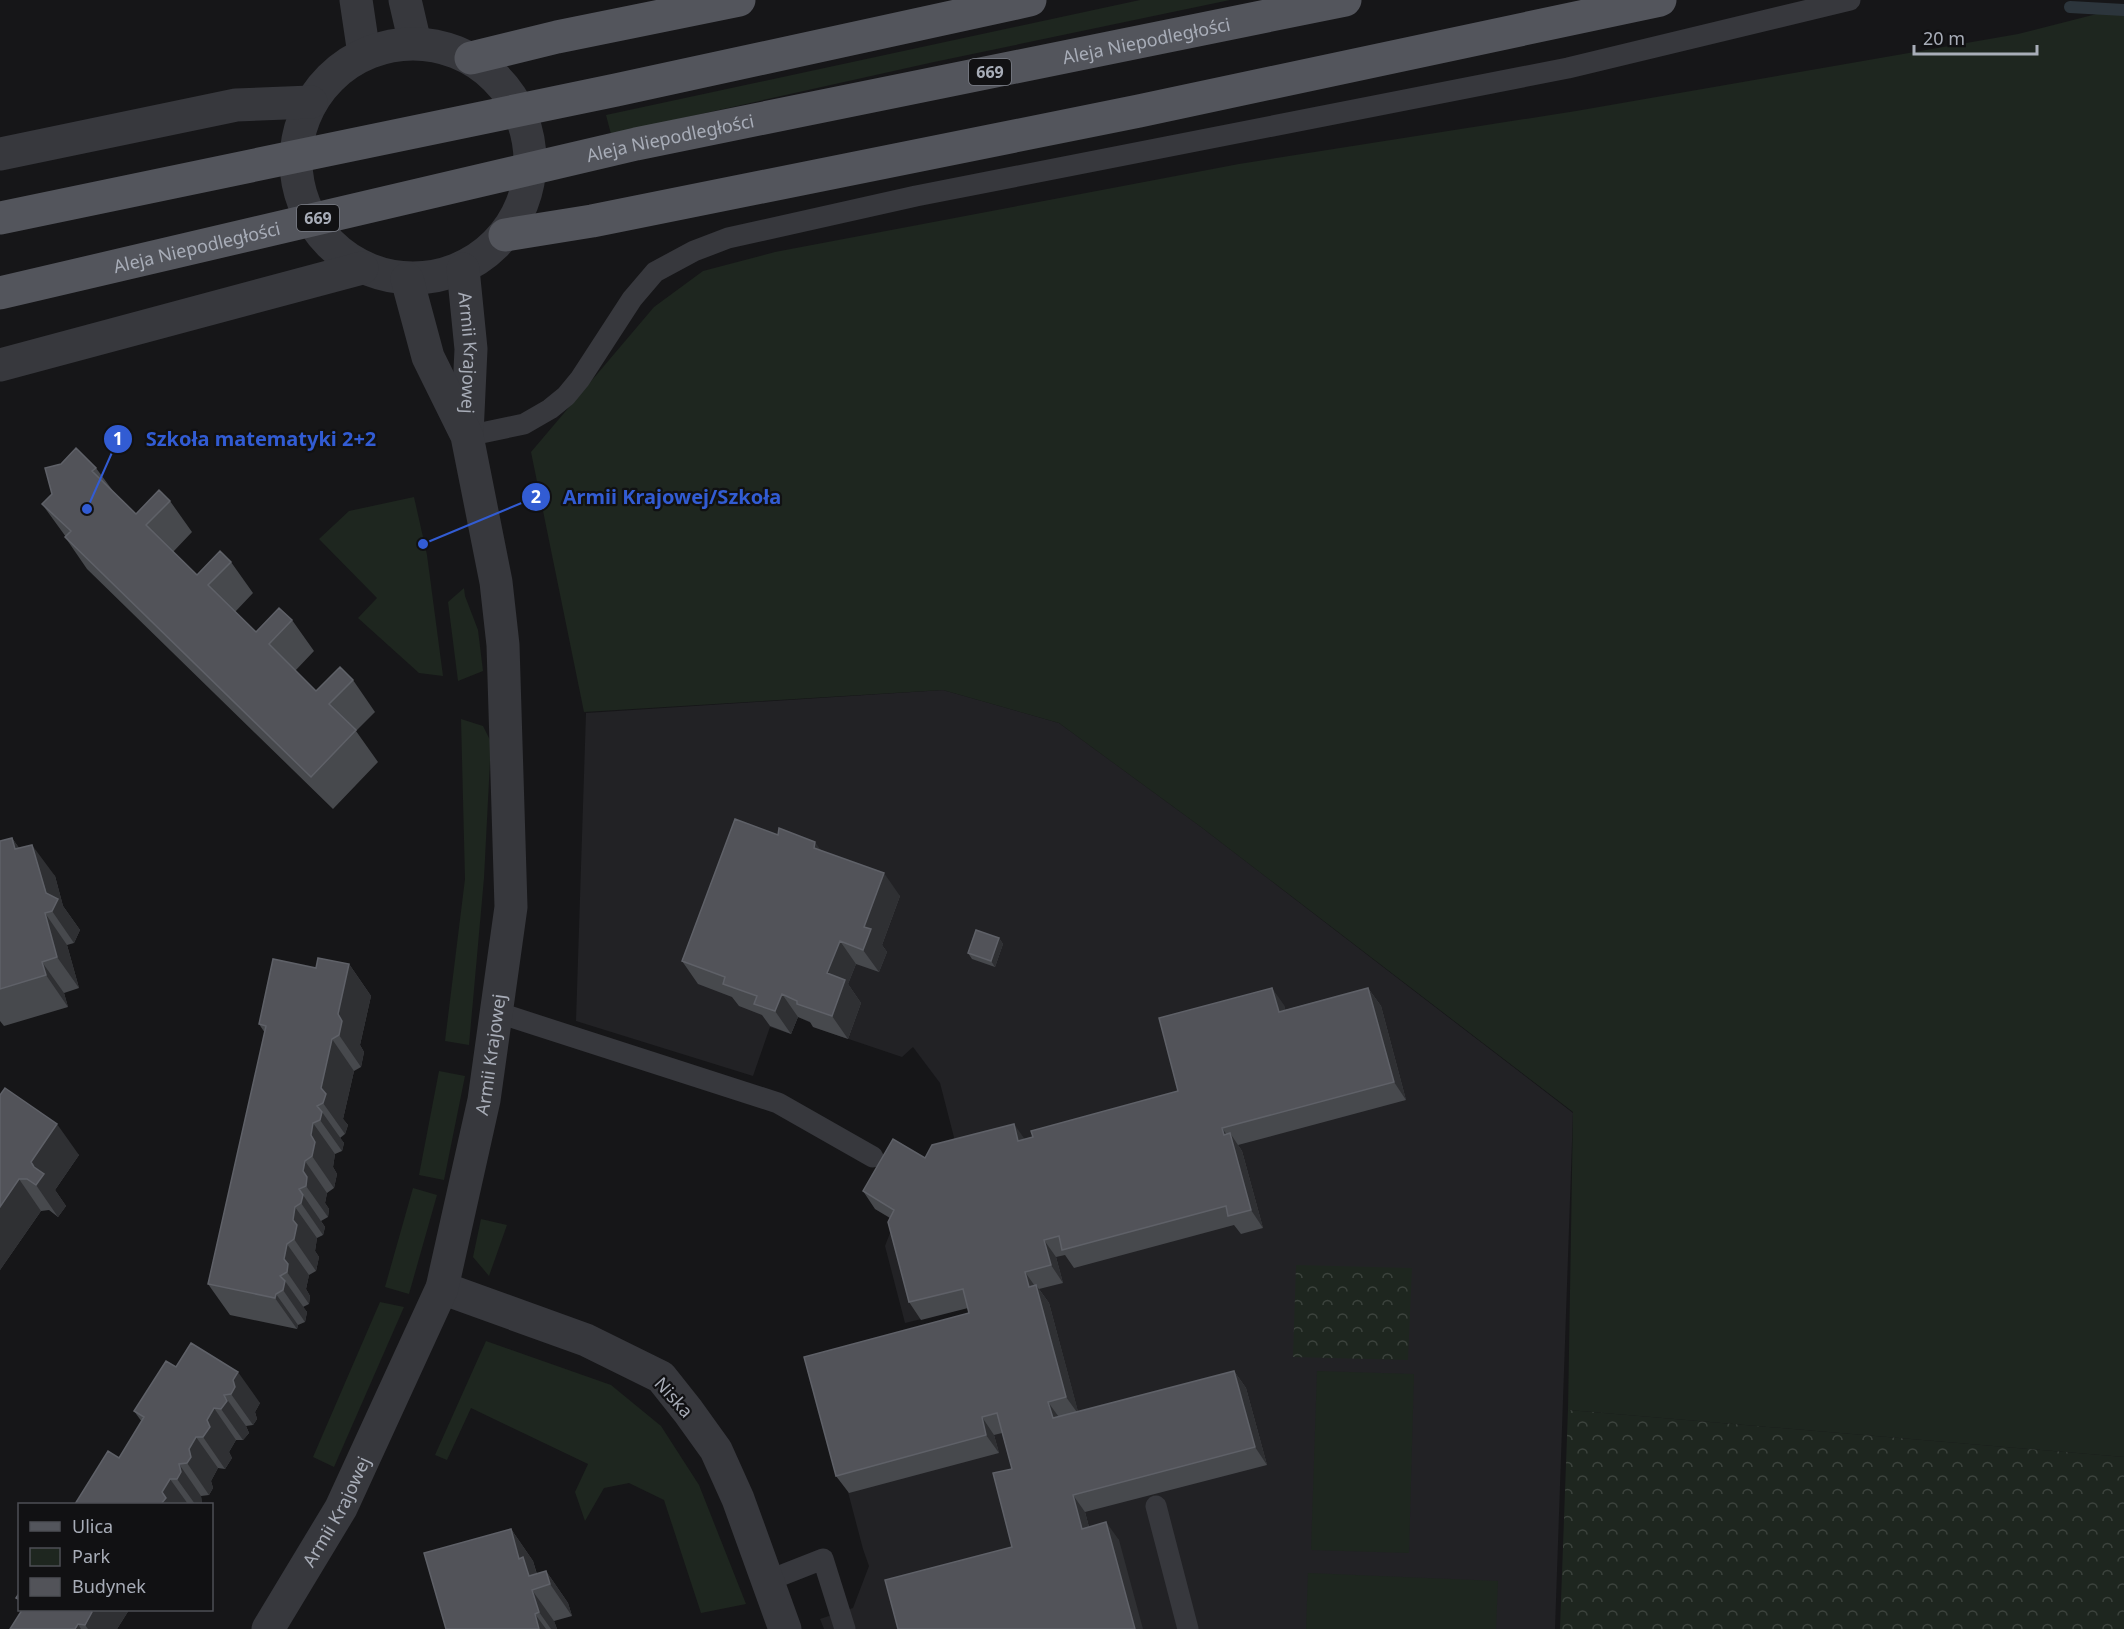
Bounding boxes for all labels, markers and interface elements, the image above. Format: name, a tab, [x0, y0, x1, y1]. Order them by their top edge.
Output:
street label: Aleja Niepodległości	[1060, 12, 1232, 69]
scale bar	[1914, 18, 2037, 56]
text: 20 m	[1923, 26, 1965, 50]
road number: 669	[969, 59, 1011, 85]
street label: Aleja Niepodległości	[584, 108, 756, 167]
road number: 669	[297, 205, 339, 231]
street label: Aleja Niepodległości	[111, 216, 283, 278]
street label: Armii Krajowej	[453, 291, 483, 414]
callout: Szkoła matematyki 2+2	[103, 420, 388, 458]
text: Szkoła matematyki 2+2	[146, 425, 376, 452]
text: 1	[113, 426, 123, 450]
callout: Armii Krajowej/Szkoła	[521, 478, 793, 516]
text: Armii Krajowej/Szkoła	[563, 483, 781, 510]
text: 2	[531, 484, 541, 508]
street label: Armii Krajowej	[469, 992, 511, 1117]
street label: Niska	[649, 1372, 699, 1422]
street label: Armii Krajowej	[296, 1452, 375, 1571]
legend	[18, 1503, 213, 1611]
text: Ulica	[72, 1514, 113, 1538]
text: Park	[72, 1544, 110, 1568]
text: Budynek	[72, 1574, 146, 1598]

